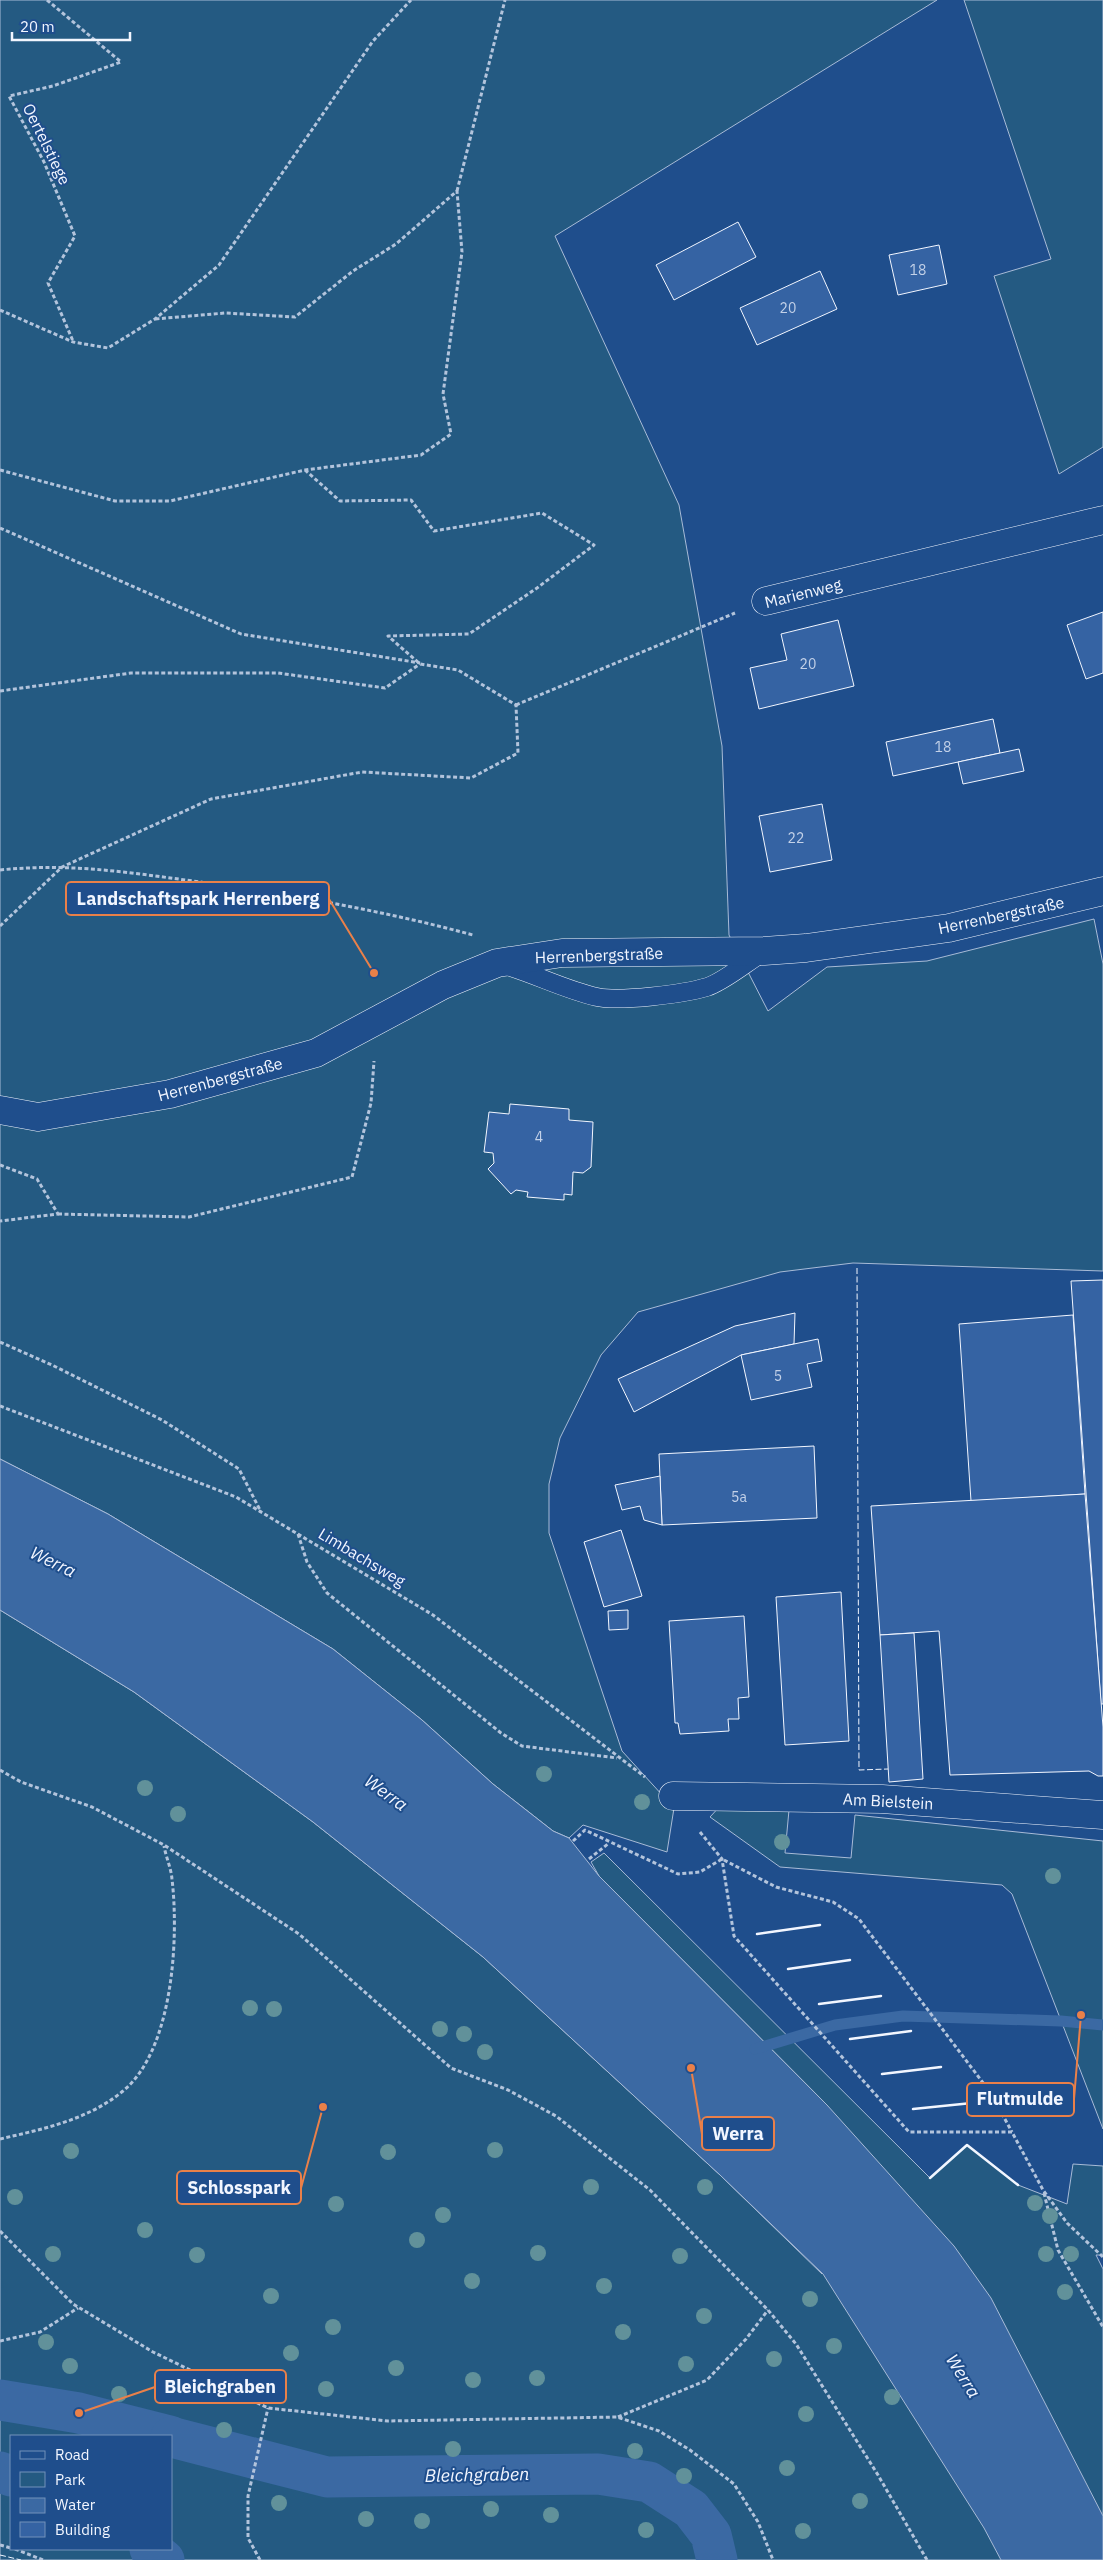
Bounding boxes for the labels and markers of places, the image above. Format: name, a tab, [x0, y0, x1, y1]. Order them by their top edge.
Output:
callout: Landschaftspark Herrenberg	[66, 882, 329, 915]
callout: Flutmulde	[967, 2083, 1074, 2116]
callout: Werra	[702, 2117, 774, 2150]
callout: Schlosspark	[177, 2171, 301, 2204]
callout: Bleichgraben	[155, 2370, 286, 2403]

